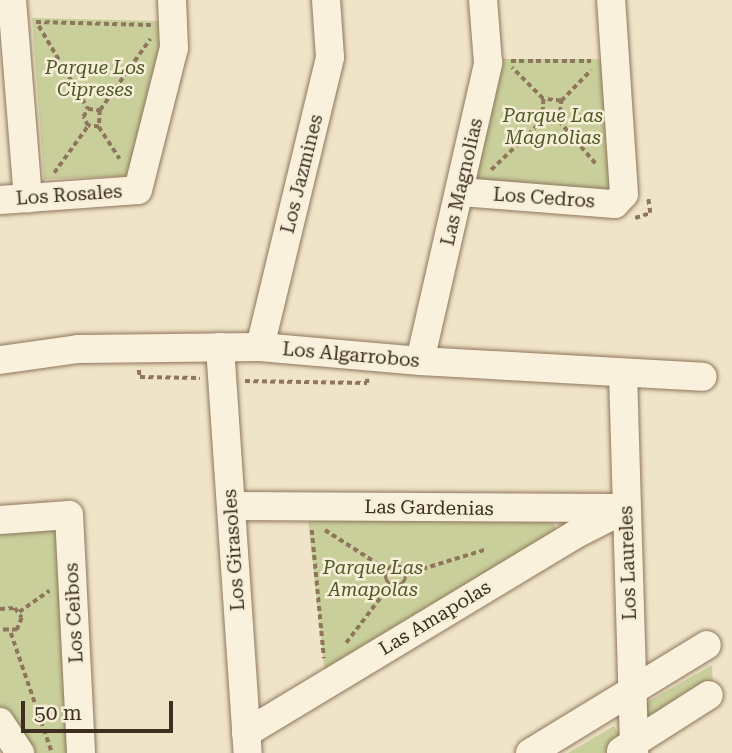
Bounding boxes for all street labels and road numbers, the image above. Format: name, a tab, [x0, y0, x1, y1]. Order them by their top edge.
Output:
street label: Los Jazmines	[276, 112, 328, 236]
street label: Las Magnolias	[436, 116, 488, 248]
street label: Los Rosales	[15, 180, 123, 210]
street label: Los Cedros	[492, 183, 596, 213]
street label: Los Algarrobos	[281, 338, 421, 372]
street label: Los Girasoles	[218, 488, 250, 612]
street label: Las Gardenias	[364, 495, 494, 521]
street label: Los Laureles	[615, 505, 641, 621]
street label: Los Ceibos	[60, 562, 88, 664]
street label: Las Amapolas	[375, 576, 495, 660]

